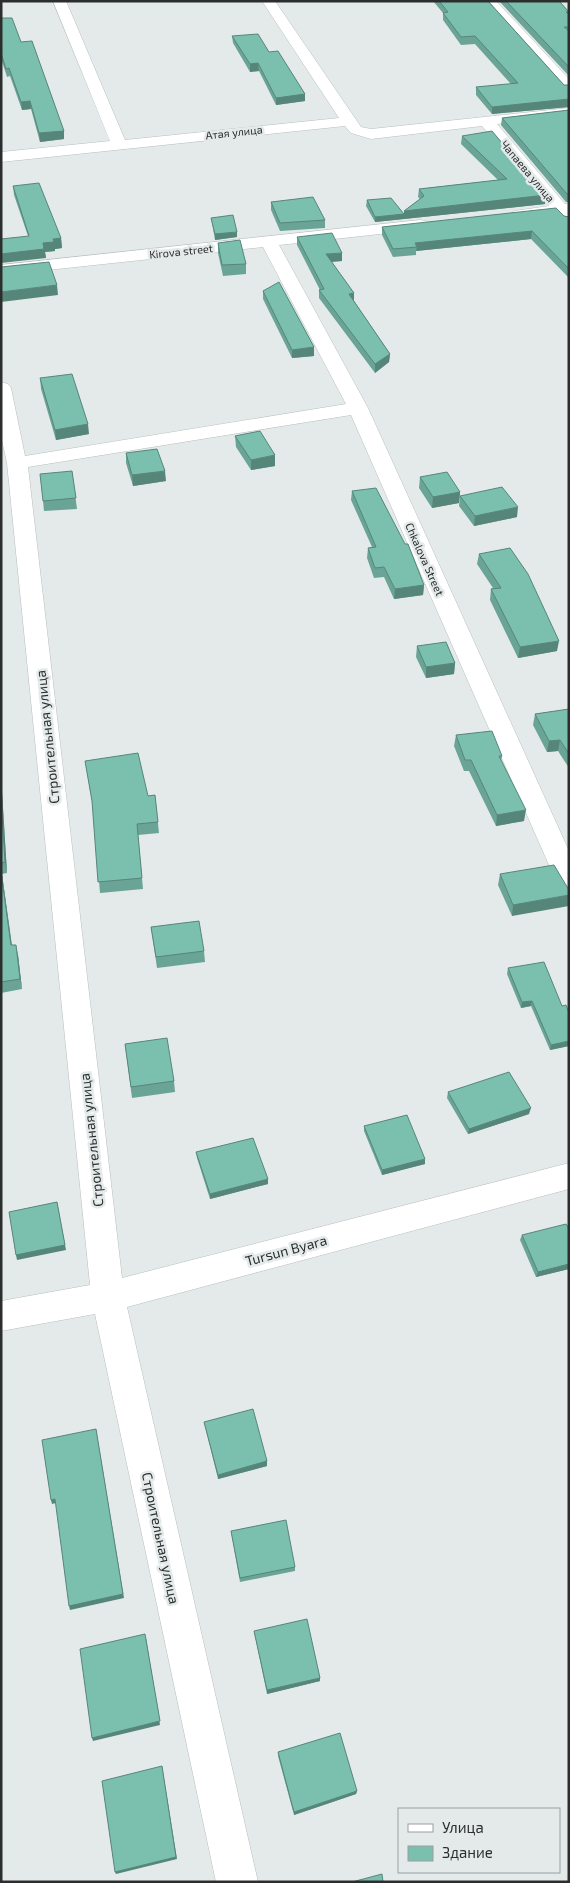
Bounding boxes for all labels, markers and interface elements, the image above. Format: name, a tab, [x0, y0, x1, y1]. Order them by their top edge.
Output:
street label: Атая улица	[205, 123, 263, 142]
street label: Чапаева улица	[498, 137, 558, 205]
street label: Kirova street	[148, 241, 214, 261]
street label: Chkalova Street	[403, 520, 447, 598]
street label: Строительная улица	[32, 669, 62, 805]
street label: Строительная улица	[76, 1072, 106, 1208]
street label: Tursun Byara	[243, 1231, 329, 1269]
street label: Строительная улица	[139, 1471, 183, 1605]
legend	[398, 1808, 560, 1873]
text: Улица	[442, 1818, 484, 1836]
text: Здание	[442, 1843, 493, 1861]

